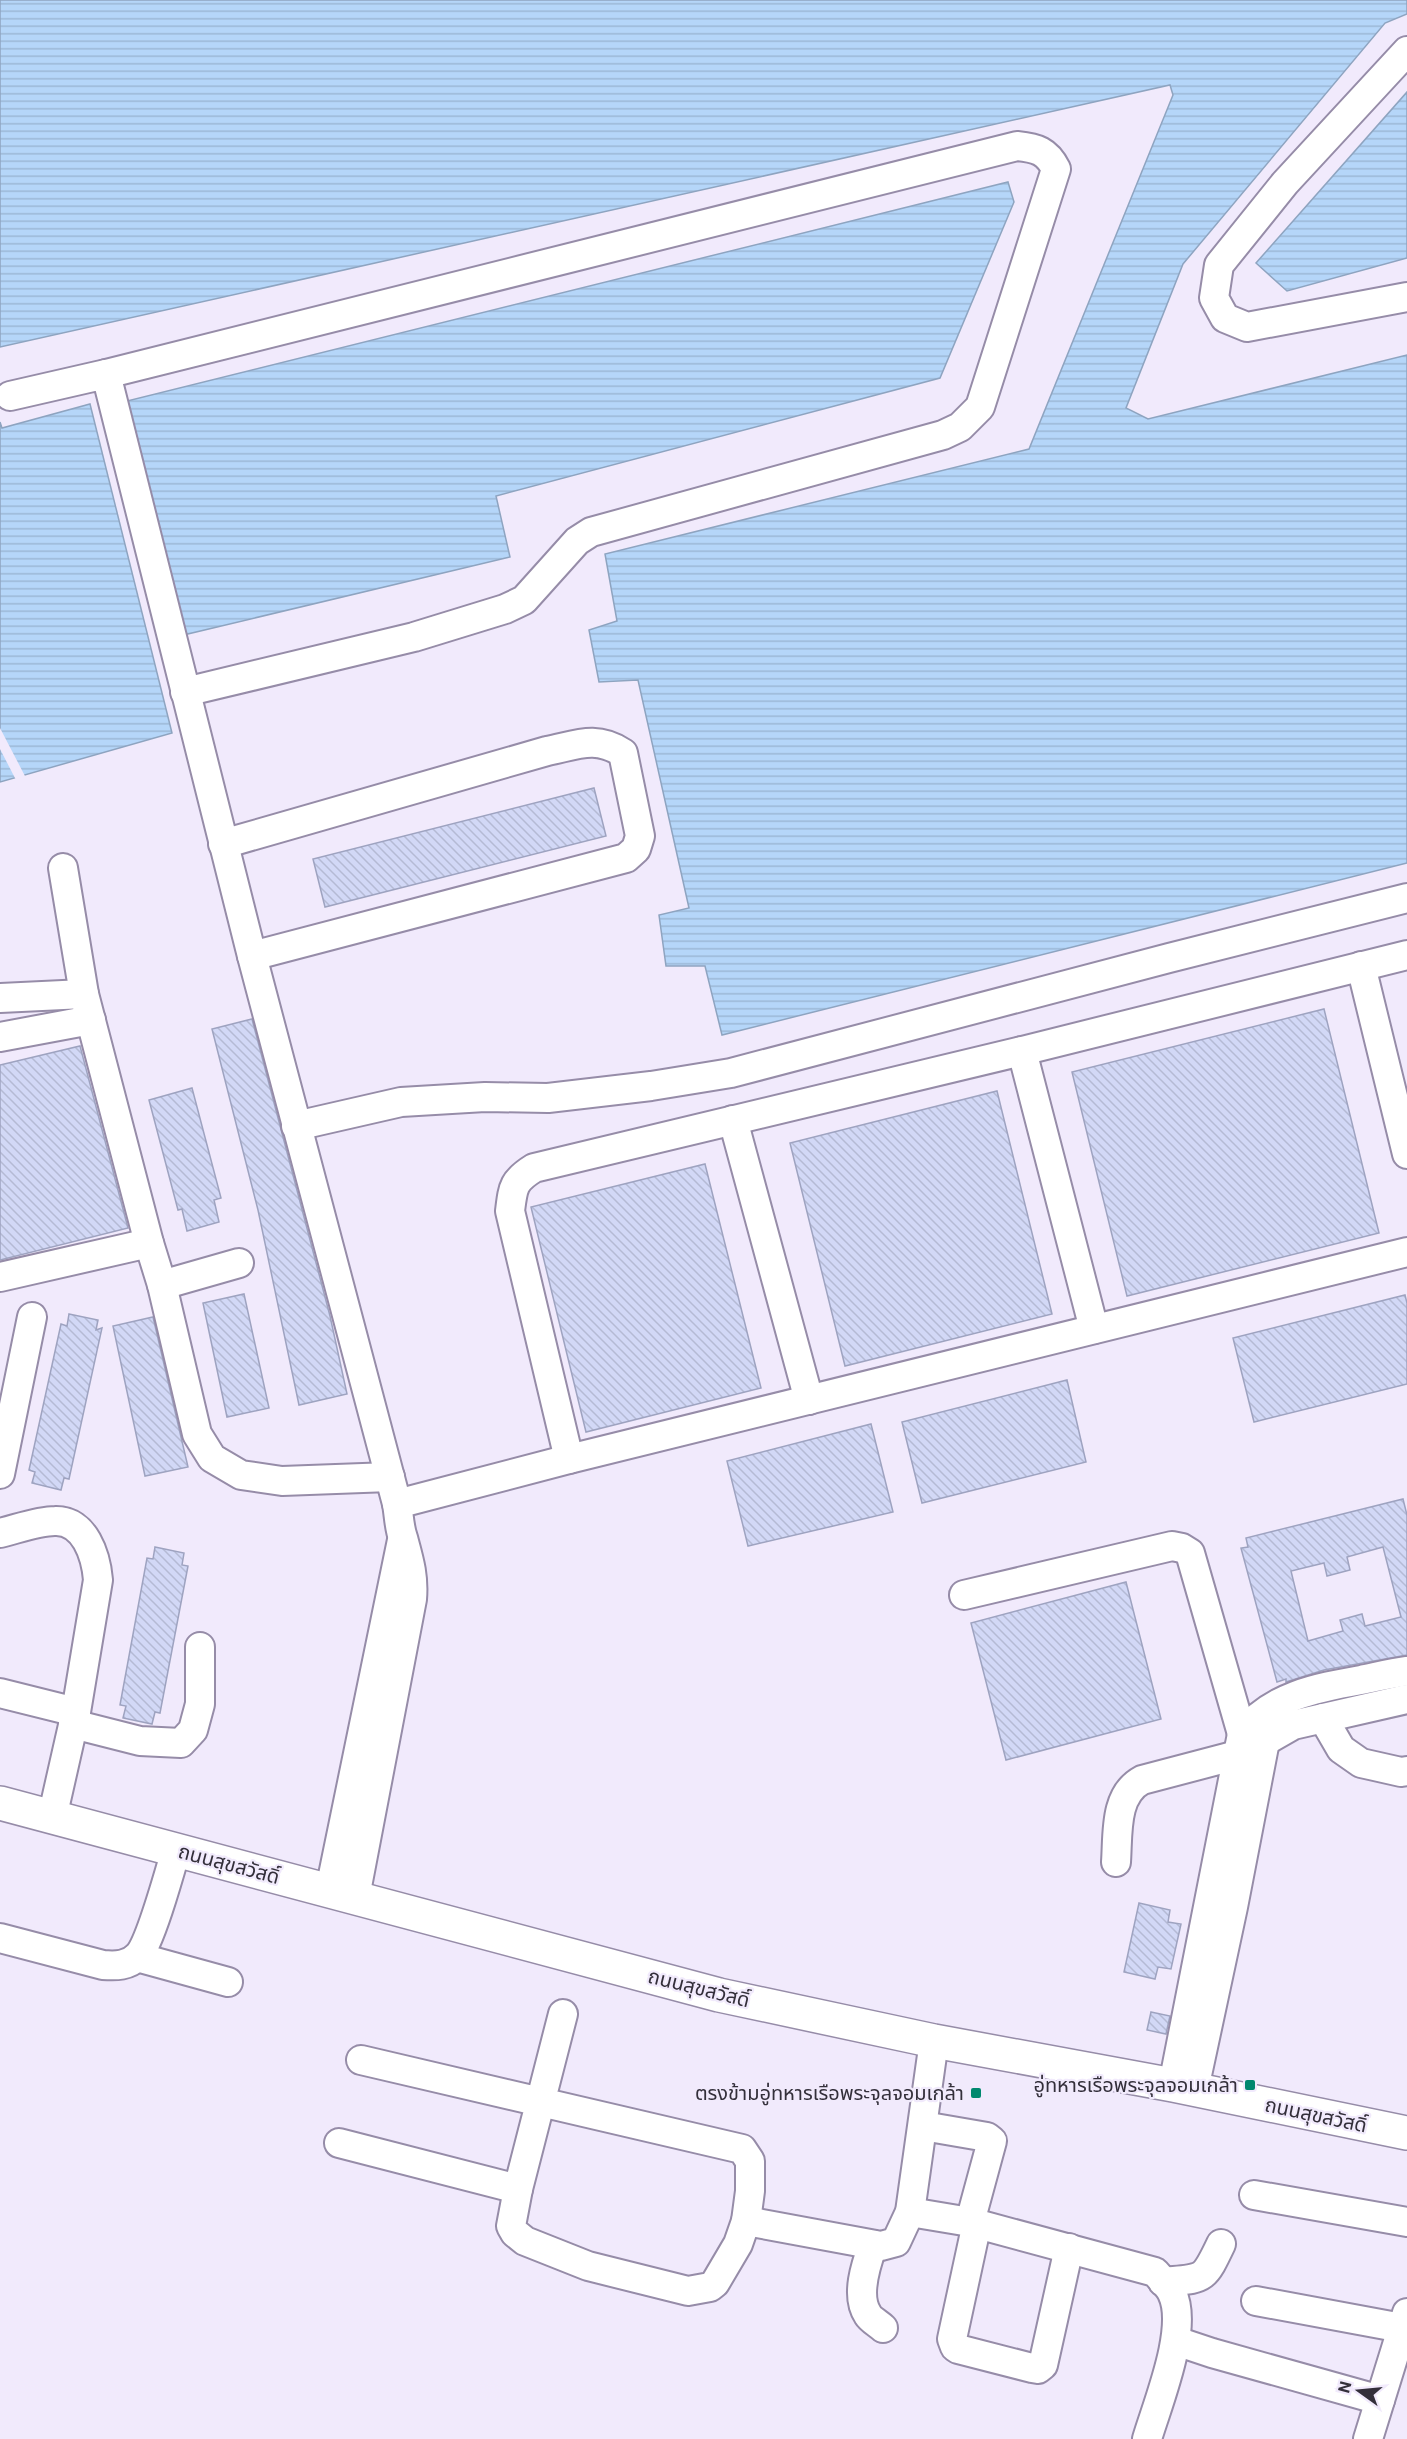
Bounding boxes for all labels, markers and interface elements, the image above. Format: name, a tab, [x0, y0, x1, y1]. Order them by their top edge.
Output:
street label: ถนนสุขสวัสดิ์	[176, 1839, 282, 1889]
street label: ถนนสุขสวัสดิ์	[646, 1964, 752, 2012]
place label: อู่ทหารเรือพระจุลจอมเกล้า	[1033, 2073, 1238, 2098]
marker: อู่ทหารเรือพระจุลจอมเกล้า	[1243, 2078, 1257, 2092]
place label: ตรงข้ามอู่ทหารเรือพระจุลจอมเกล้า	[695, 2081, 964, 2106]
marker: ตรงข้ามอู่ทหารเรือพระจุลจอมเกล้า	[969, 2086, 983, 2100]
street label: ถนนสุขสวัสดิ์	[1263, 2092, 1369, 2138]
north arrow	[1329, 2361, 1389, 2421]
text: N	[1334, 2379, 1356, 2395]

